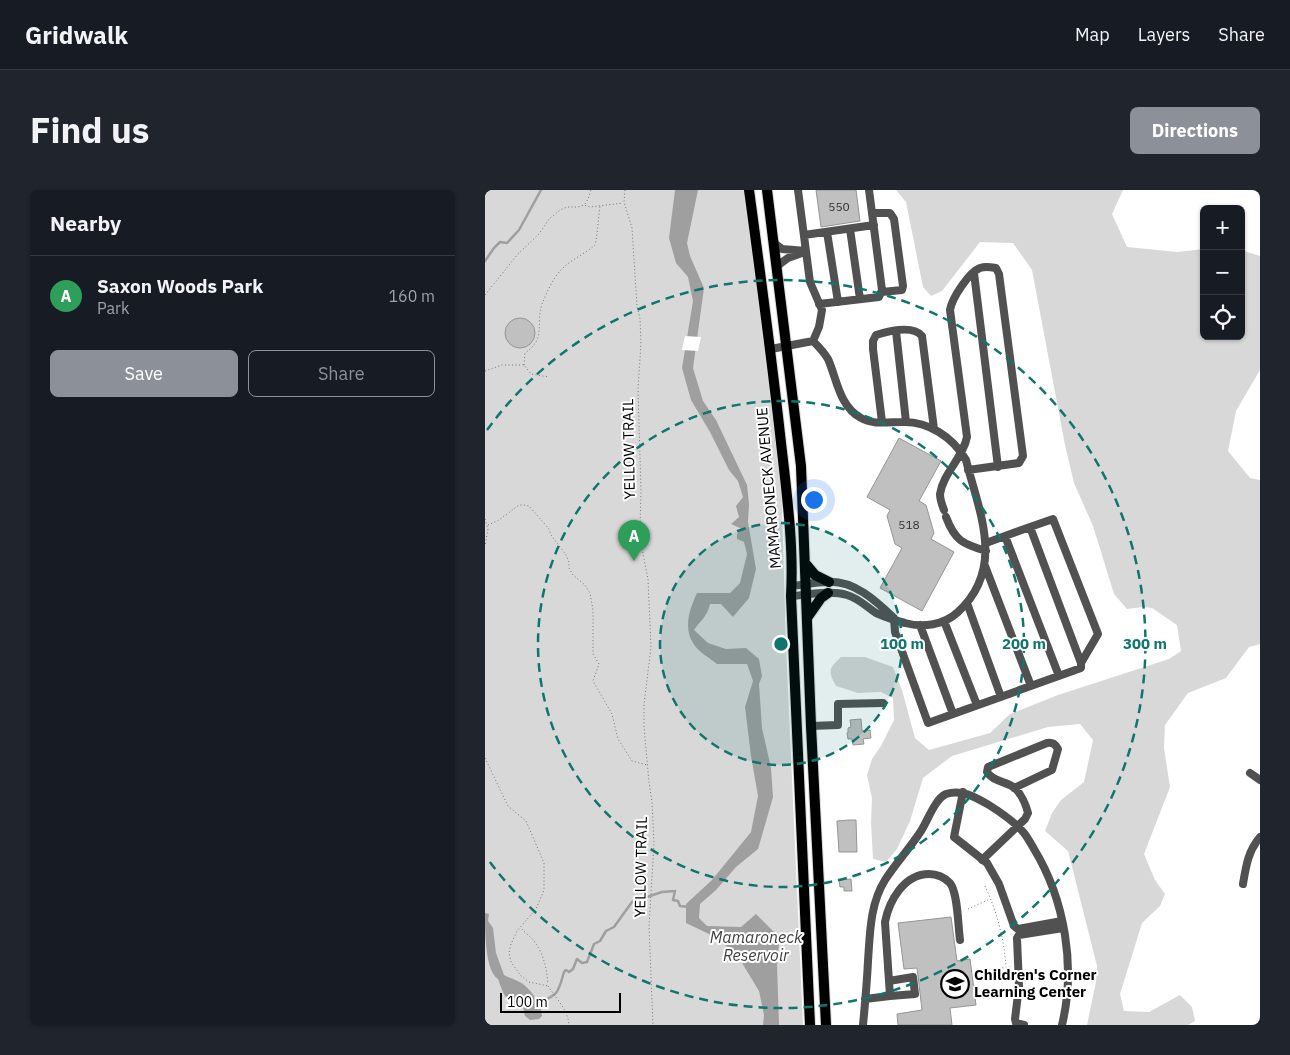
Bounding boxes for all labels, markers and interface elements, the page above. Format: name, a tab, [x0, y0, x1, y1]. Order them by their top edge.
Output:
text: Gridwalk	[25, 19, 128, 51]
text: Map	[1075, 23, 1110, 46]
text: Layers	[1138, 23, 1190, 46]
text: Share	[1218, 23, 1265, 46]
text: Find us	[30, 107, 149, 153]
button: Directions	[1130, 107, 1260, 154]
house number: 550	[828, 199, 850, 214]
map controls	[1200, 205, 1245, 340]
button: +	[1200, 205, 1245, 250]
text: Nearby	[50, 209, 121, 237]
button: −	[1200, 250, 1245, 295]
text: Saxon Woods Park	[97, 274, 263, 298]
text: A	[61, 286, 71, 306]
text: 160 m	[388, 286, 435, 306]
button: locate	[1200, 295, 1245, 340]
text: Park	[97, 298, 129, 318]
button: Save	[50, 350, 238, 397]
button: Share	[248, 350, 435, 397]
street label: YELLOW TRAIL	[618, 398, 639, 500]
street label: MAMARONECK AVENUE	[752, 407, 785, 569]
your location	[801, 487, 827, 513]
house number: 518	[898, 517, 920, 532]
pin: A	[618, 520, 650, 561]
text: 100 m	[880, 634, 924, 653]
text: 200 m	[1002, 634, 1046, 653]
text: 300 m	[1123, 634, 1167, 653]
centre of rings	[772, 635, 790, 653]
street label: YELLOW TRAIL	[630, 816, 651, 918]
water label: Mamaroneck Reservoir	[710, 927, 803, 965]
place label: Children's Corner Learning Center	[974, 965, 1097, 1001]
school or university icon: Children's Corner Learning Center	[940, 969, 970, 999]
scale bar	[500, 990, 621, 1013]
text: 100 m	[507, 993, 548, 1011]

